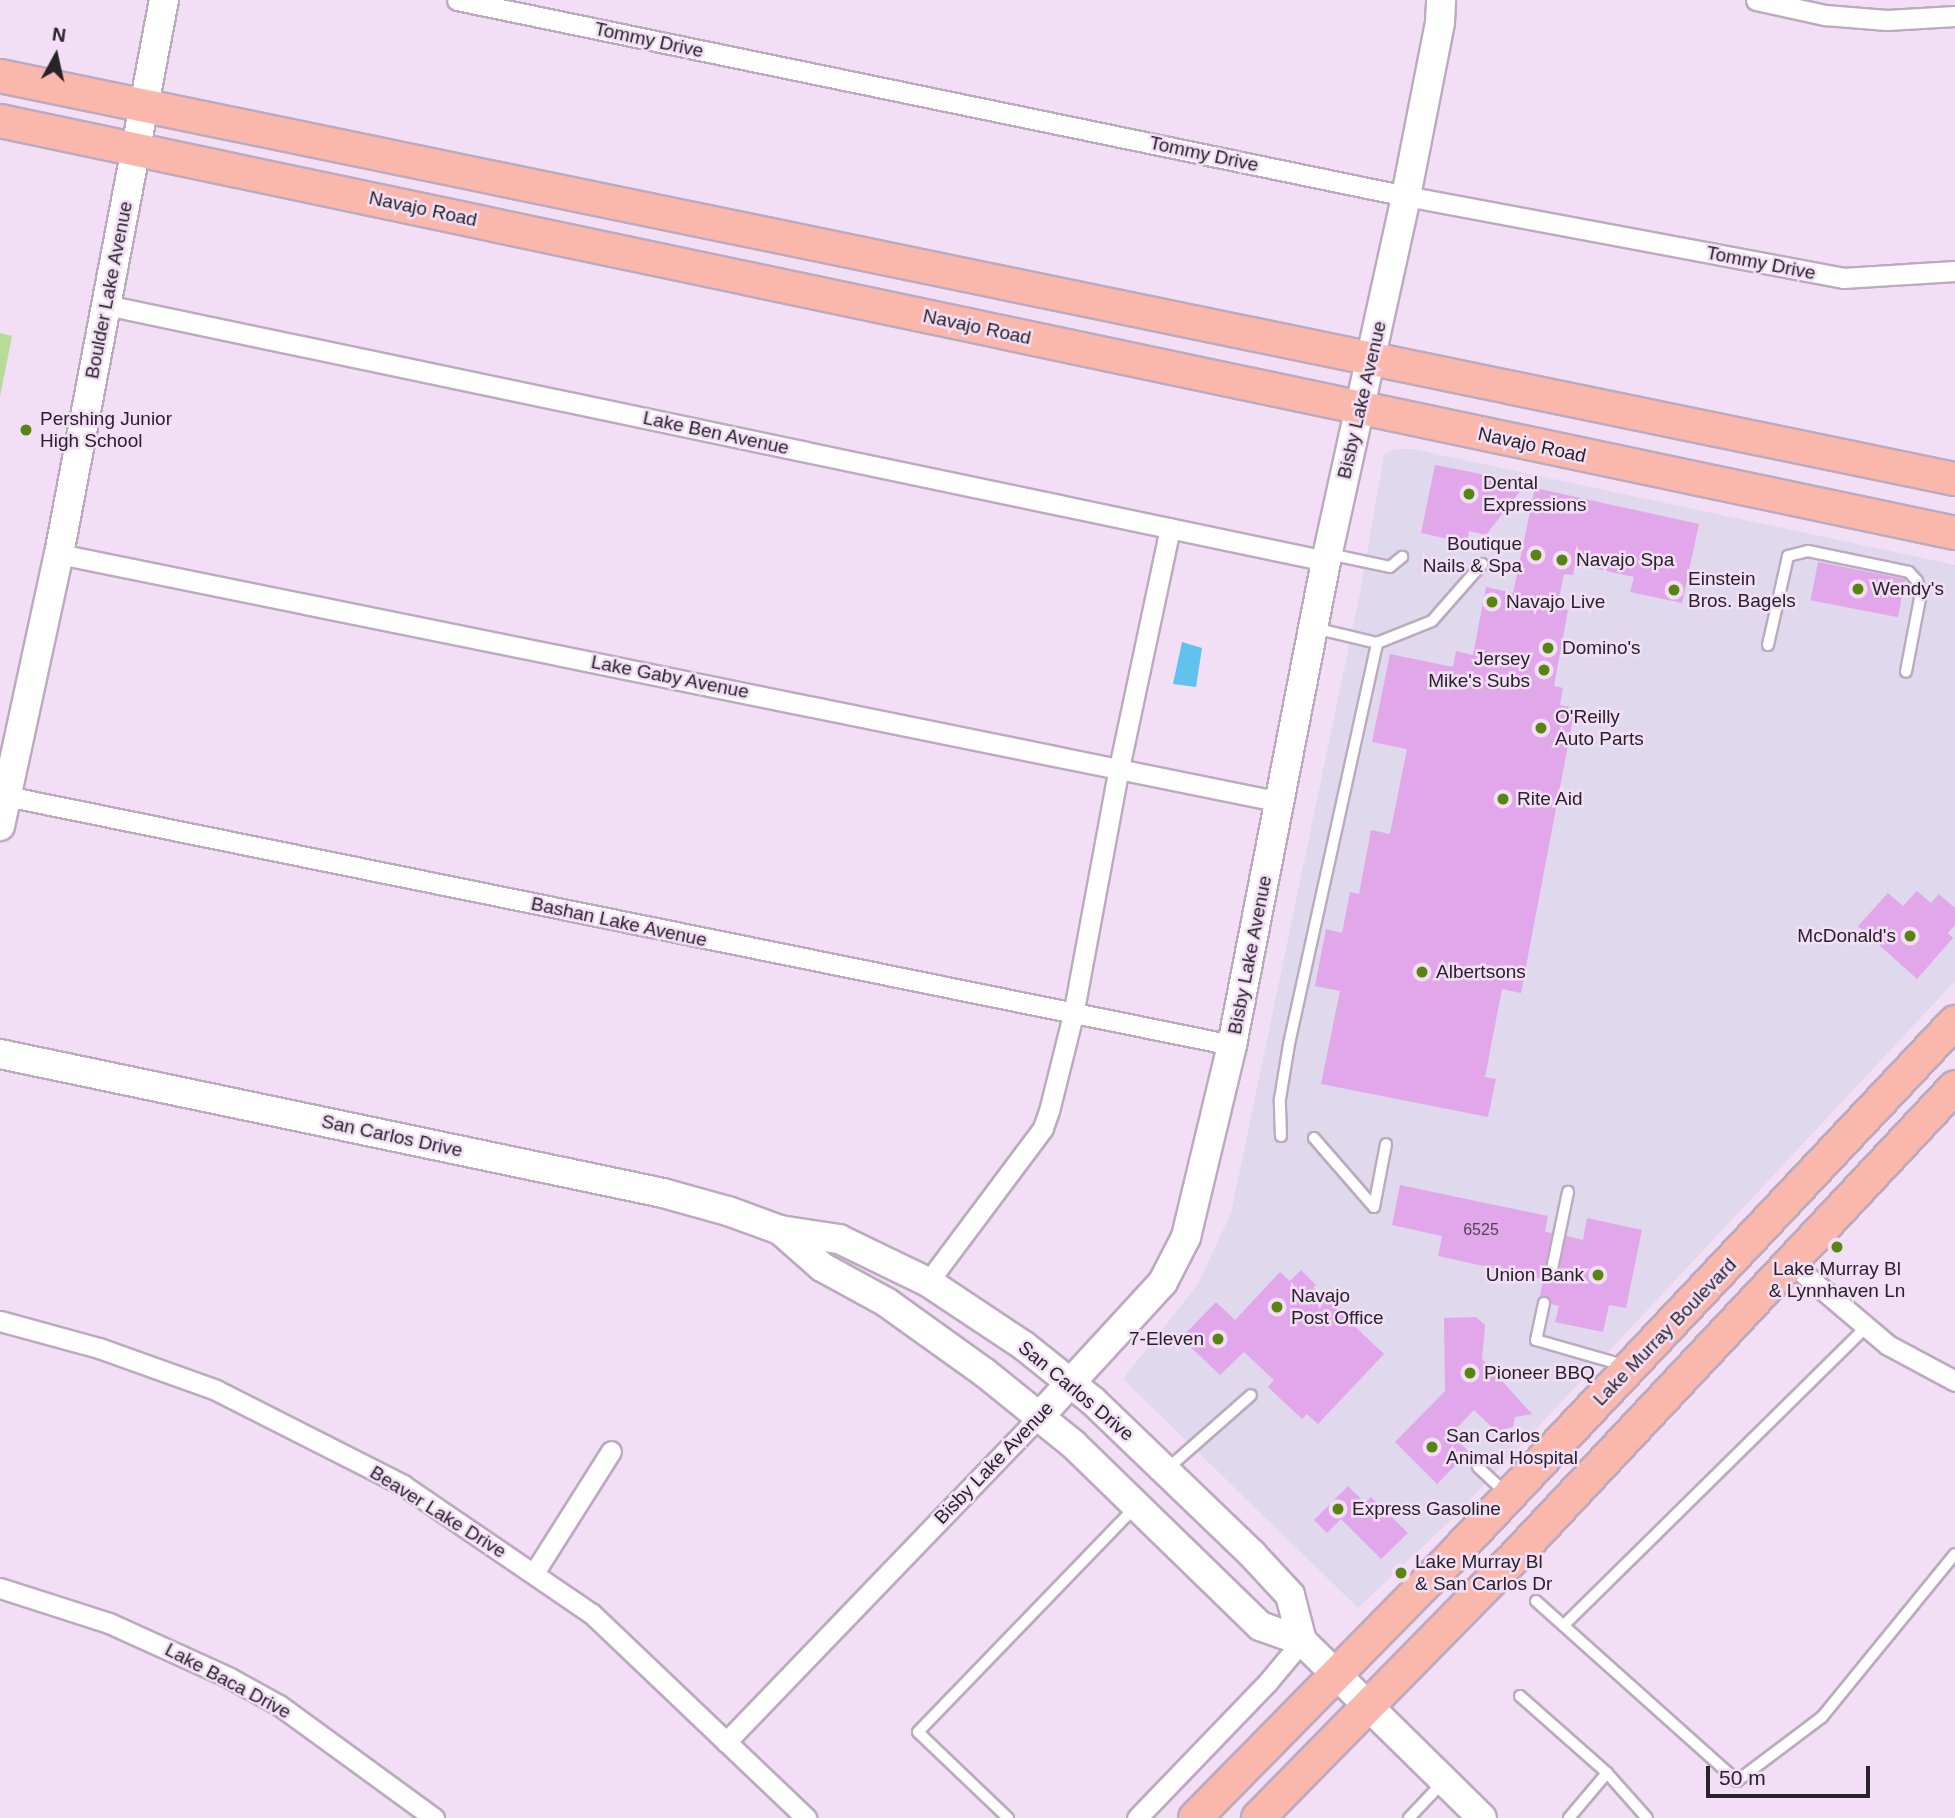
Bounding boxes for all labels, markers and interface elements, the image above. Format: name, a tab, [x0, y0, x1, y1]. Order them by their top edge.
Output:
street label: Tommy Drive	[592, 17, 706, 63]
north arrow	[21, 21, 91, 91]
text: N	[51, 23, 67, 46]
street label: Tommy Drive	[1147, 131, 1261, 177]
street label: Navajo Road	[367, 186, 479, 232]
street label: Boulder Lake Avenue	[81, 199, 137, 381]
street label: Tommy Drive	[1704, 241, 1818, 285]
street label: Navajo Road	[921, 304, 1033, 350]
street label: Bisby Lake Avenue	[1333, 318, 1391, 482]
street label: Lake Ben Avenue	[640, 406, 792, 460]
place label: Pershing Junior High School	[40, 408, 172, 452]
marker: Pershing Junior High School	[18, 422, 34, 438]
street label: Navajo Road	[1476, 422, 1588, 468]
place label: Dental Expressions	[1483, 472, 1586, 516]
marker: Dental Expressions	[1461, 486, 1477, 502]
place label: Boutique Nails & Spa	[1423, 533, 1522, 577]
marker: Boutique Nails & Spa	[1528, 547, 1544, 563]
place label: Navajo Spa	[1576, 549, 1674, 571]
marker: Navajo Spa	[1554, 552, 1570, 568]
place label: Einstein Bros. Bagels	[1688, 568, 1796, 612]
place label: Wendy's	[1872, 578, 1944, 600]
marker: Wendy's	[1850, 581, 1866, 597]
marker: Einstein Bros. Bagels	[1666, 582, 1682, 598]
place label: Navajo Live	[1506, 591, 1605, 613]
marker: Navajo Live	[1484, 594, 1500, 610]
place label: Domino's	[1562, 637, 1641, 659]
marker: Domino's	[1540, 640, 1556, 656]
place label: Jersey Mike's Subs	[1428, 648, 1530, 692]
street label: Lake Gaby Avenue	[589, 650, 751, 704]
marker: Jersey Mike's Subs	[1536, 662, 1552, 678]
place label: O'Reilly Auto Parts	[1555, 706, 1644, 750]
marker: O'Reilly Auto Parts	[1533, 720, 1549, 736]
place label: Rite Aid	[1517, 788, 1584, 810]
marker: Rite Aid	[1495, 791, 1511, 807]
street label: Bisby Lake Avenue	[1223, 873, 1277, 1037]
street label: Bashan Lake Avenue	[528, 892, 710, 952]
place label: McDonald's	[1797, 925, 1896, 947]
marker: McDonald's	[1902, 928, 1918, 944]
place label: Albertsons	[1436, 961, 1526, 983]
marker: Albertsons	[1414, 964, 1430, 980]
street label: San Carlos Drive	[319, 1110, 465, 1162]
house number: 6525	[1463, 1220, 1499, 1240]
marker: Lake Murray Bl & Lynnhaven Ln	[1829, 1239, 1845, 1255]
street label: Lake Murray Boulevard	[1589, 1253, 1741, 1411]
place label: Lake Murray Bl & Lynnhaven Ln	[1769, 1258, 1905, 1302]
place label: Union Bank	[1486, 1264, 1584, 1286]
marker: Union Bank	[1590, 1267, 1606, 1283]
place label: Navajo Post Office	[1291, 1285, 1384, 1329]
marker: Navajo Post Office	[1269, 1299, 1285, 1315]
place label: 7-Eleven	[1129, 1328, 1204, 1350]
marker: 7-Eleven	[1210, 1331, 1226, 1347]
street label: San Carlos Drive	[1014, 1336, 1138, 1446]
place label: Pioneer BBQ	[1484, 1362, 1595, 1384]
marker: Pioneer BBQ	[1462, 1365, 1478, 1381]
street label: Bisby Lake Avenue	[929, 1397, 1059, 1529]
place label: San Carlos Animal Hospital	[1446, 1425, 1578, 1469]
marker: San Carlos Animal Hospital	[1424, 1439, 1440, 1455]
street label: Beaver Lake Drive	[366, 1461, 510, 1563]
place label: Express Gasoline	[1352, 1498, 1501, 1520]
marker: Express Gasoline	[1330, 1501, 1346, 1517]
place label: Lake Murray Bl & San Carlos Dr	[1415, 1551, 1552, 1595]
marker: Lake Murray Bl & San Carlos Dr	[1393, 1565, 1409, 1581]
street label: Lake Baca Drive	[161, 1638, 295, 1724]
scale bar	[1710, 1752, 1874, 1796]
text: 50 m	[1719, 1766, 1766, 1789]

